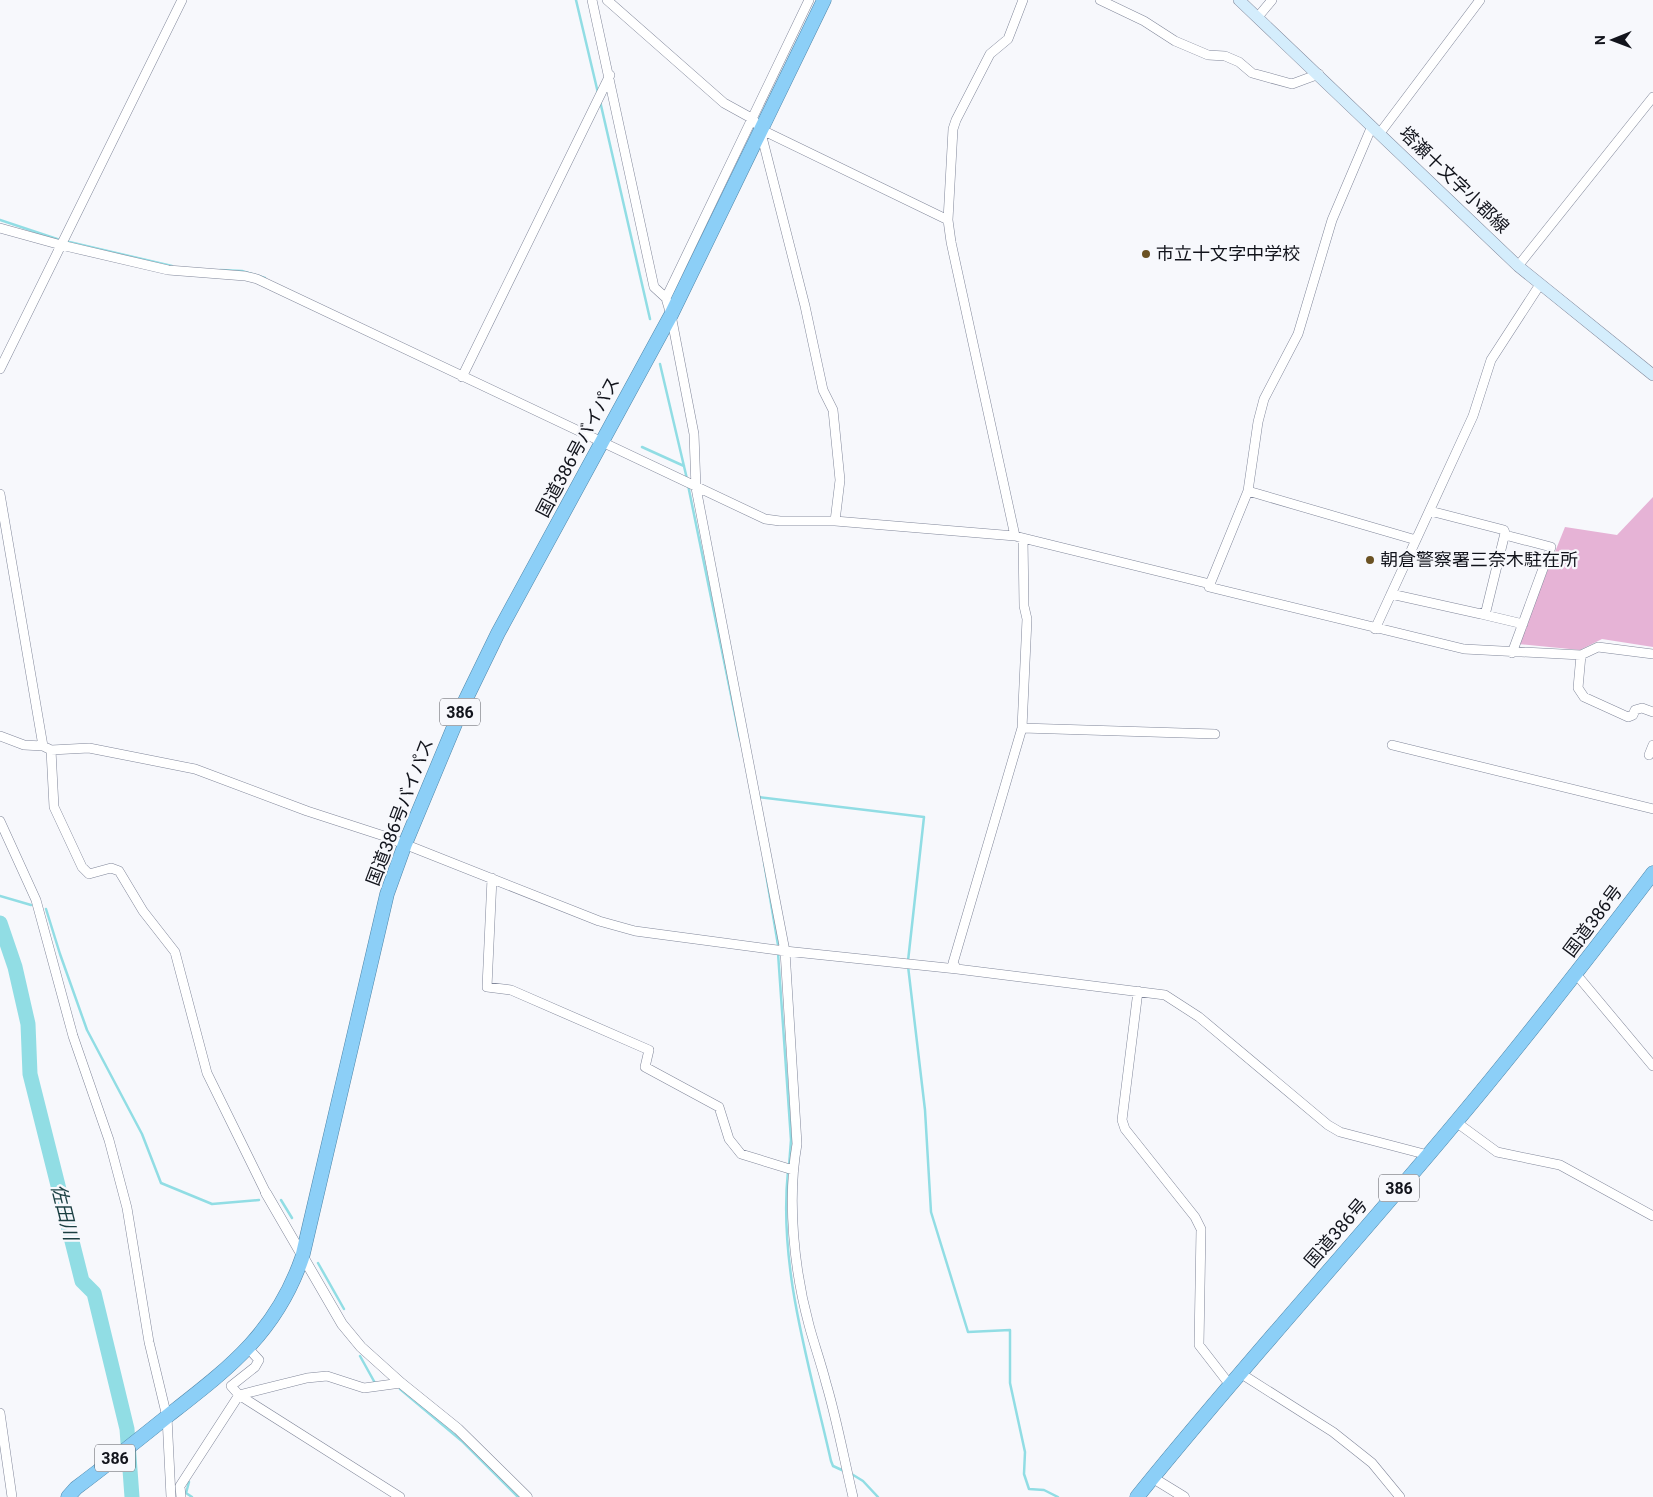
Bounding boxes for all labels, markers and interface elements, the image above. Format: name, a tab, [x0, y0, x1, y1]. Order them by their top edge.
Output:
north arrow	[1588, 15, 1638, 65]
text: N	[1592, 35, 1608, 45]
street label: 塔瀬十文字小郡線	[1395, 122, 1513, 237]
place label: 市立十文字中学校	[1156, 243, 1300, 264]
marker: 市立十文字中学校	[1140, 248, 1152, 260]
street label: 国道386号バイパス	[532, 373, 623, 521]
place label: 朝倉警察署三奈木駐在所	[1380, 549, 1578, 570]
marker: 朝倉警察署三奈木駐在所	[1364, 554, 1376, 566]
road number: 386	[440, 699, 480, 726]
street label: 国道386号バイパス	[362, 735, 437, 888]
street label: 国道386号	[1559, 881, 1626, 961]
road number: 386	[1379, 1174, 1419, 1202]
water label: 佐田川	[46, 1182, 83, 1244]
street label: 国道386号	[1300, 1194, 1371, 1271]
road number: 386	[95, 1445, 135, 1472]

